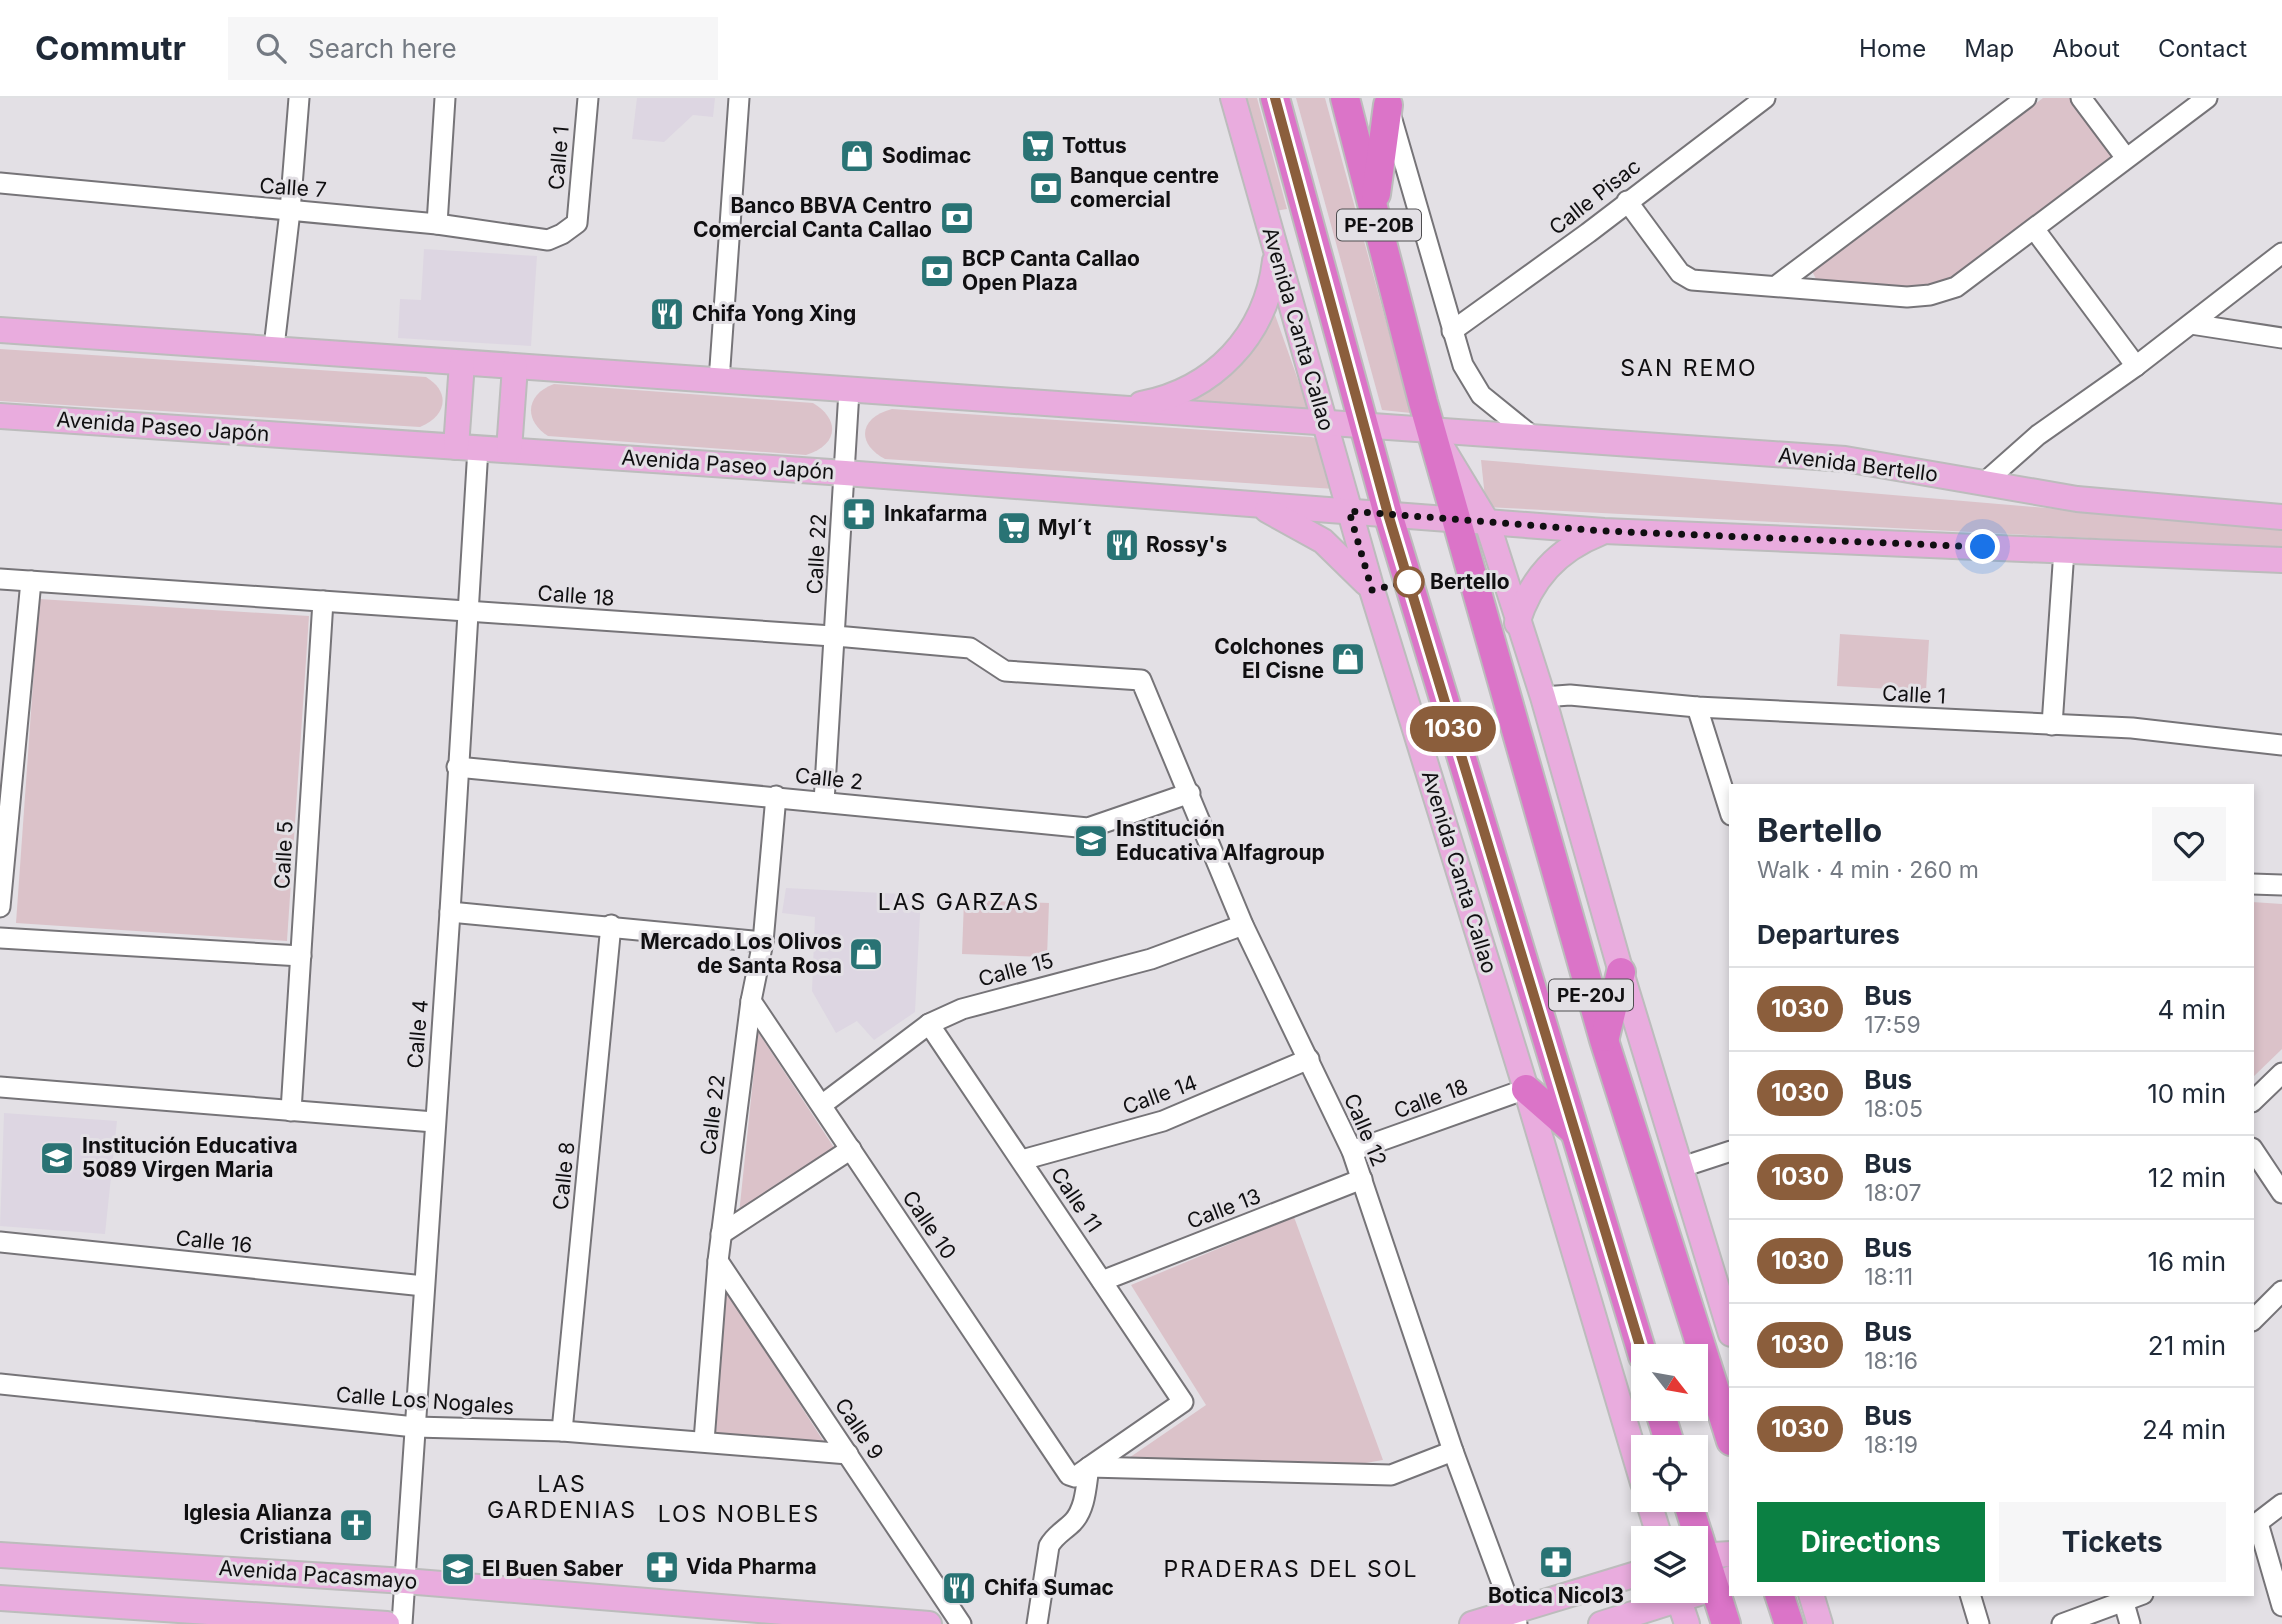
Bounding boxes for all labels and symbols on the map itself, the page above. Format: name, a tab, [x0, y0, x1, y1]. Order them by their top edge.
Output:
street label: Calle 1	[543, 125, 574, 191]
supermarket icon: Tottus	[1019, 127, 1057, 165]
place label: Tottus	[1062, 133, 1127, 158]
shop icon: Sodimac	[838, 137, 876, 175]
place label: Sodimac	[882, 143, 971, 168]
street label: Calle Pisac	[1544, 153, 1645, 240]
place label: Banque centre comercial	[1070, 163, 1219, 212]
bank icon: Banque centre comercial	[1027, 169, 1065, 207]
street label: Calle 7	[259, 173, 327, 202]
place label: Banco BBVA Centro Comercial Canta Callao	[693, 193, 932, 242]
bank icon: Banco BBVA Centro Comercial Canta Callao	[938, 199, 976, 237]
road number: PE-20B	[1337, 209, 1421, 240]
street label: Avenida Canta Callao	[1257, 224, 1340, 434]
place label: BCP Canta Callao Open Plaza	[962, 246, 1140, 295]
bank icon: BCP Canta Callao Open Plaza	[918, 252, 956, 290]
restaurant icon: Chifa Yong Xing	[648, 295, 686, 333]
place label: Chifa Yong Xing	[692, 301, 856, 326]
district label: SAN REMO	[1620, 354, 1758, 382]
street label: Avenida Paseo Japón	[56, 407, 270, 446]
street label: Avenida Bertello	[1777, 442, 1939, 487]
street label: Avenida Paseo Japón	[621, 445, 835, 484]
pharmacy icon: Inkafarma	[840, 495, 878, 533]
place label: Inkafarma	[884, 501, 988, 526]
supermarket icon: Myl´t	[995, 509, 1033, 547]
street label: Calle 22	[802, 513, 831, 595]
place label: Myl´t	[1038, 515, 1092, 540]
restaurant icon: Rossy's	[1103, 526, 1141, 564]
your location	[1965, 529, 2000, 564]
place label: Rossy's	[1146, 532, 1227, 557]
marker: Bertello	[1394, 567, 1424, 597]
place label: Bertello	[1430, 569, 1510, 594]
street label: Calle 18	[537, 580, 615, 611]
place label: Colchones El Cisne	[1214, 634, 1324, 683]
shop icon: Colchones El Cisne	[1329, 640, 1367, 678]
street label: Calle 1	[1881, 680, 1947, 709]
line badge: 1030	[1404, 706, 1502, 752]
street label: Calle 2	[794, 763, 864, 795]
street label: Avenida Canta Callao	[1417, 767, 1502, 976]
place label: Institución Educativa Alfagroup	[1116, 816, 1325, 865]
street label: Calle 5	[269, 820, 298, 890]
school or university icon: Institución Educativa Alfagroup	[1072, 822, 1110, 860]
district label: LAS GARZAS	[878, 888, 1040, 916]
place label: Mercado Los Olivos de Santa Rosa	[640, 929, 842, 978]
shop icon: Mercado Los Olivos de Santa Rosa	[847, 935, 885, 973]
street label: Calle 15	[976, 948, 1056, 992]
road number: PE-20J	[1549, 980, 1633, 1010]
street label: Calle 4	[402, 998, 433, 1069]
street label: Calle 14	[1119, 1070, 1201, 1120]
street label: Calle 22	[695, 1073, 730, 1157]
street label: Calle 18	[1390, 1074, 1471, 1123]
street label: Calle 12	[1339, 1090, 1392, 1170]
place label: Institución Educativa 5089 Virgen Maria	[82, 1133, 298, 1182]
school or university icon: Institución Educativa 5089 Virgen Maria	[38, 1139, 76, 1177]
street label: Calle 8	[547, 1141, 580, 1211]
street label: Calle 11	[1046, 1163, 1107, 1237]
street label: Calle 13	[1183, 1183, 1264, 1234]
street label: Calle 10	[897, 1186, 961, 1264]
street label: Calle 16	[174, 1225, 254, 1258]
north arrow	[1631, 1344, 1708, 1421]
street label: Calle Los Nogales	[335, 1382, 515, 1419]
street label: Calle 9	[830, 1393, 889, 1464]
district label: LAS GARDENIAS	[487, 1470, 637, 1524]
place label: Iglesia Alianza Cristiana	[183, 1500, 332, 1549]
district label: LOS NOBLES	[658, 1500, 820, 1528]
church icon: Iglesia Alianza Cristiana	[337, 1506, 375, 1544]
pharmacy icon: Botica Nicol3	[1537, 1543, 1575, 1581]
pharmacy icon: Vida Pharma	[643, 1548, 681, 1586]
school or university icon: El Buen Saber	[439, 1550, 477, 1588]
place label: Vida Pharma	[686, 1554, 817, 1579]
street label: Avenida Pacasmayo	[218, 1555, 418, 1594]
district label: PRADERAS DEL SOL	[1164, 1555, 1418, 1583]
place label: El Buen Saber	[482, 1556, 624, 1581]
restaurant icon: Chifa Sumac	[940, 1569, 978, 1607]
place label: Chifa Sumac	[984, 1575, 1114, 1600]
place label: Botica Nicol3	[1488, 1583, 1624, 1608]

